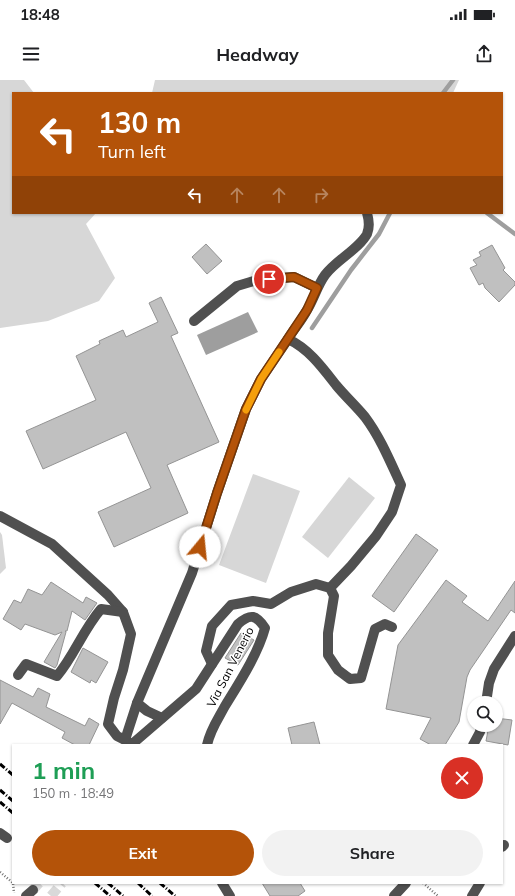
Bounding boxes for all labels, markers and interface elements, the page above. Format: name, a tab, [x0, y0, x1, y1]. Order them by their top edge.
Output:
text: 18:48	[20, 5, 60, 24]
icon: menu	[20, 43, 42, 65]
text: Headway	[216, 43, 299, 66]
icon: share	[473, 43, 495, 65]
text: 130 m	[98, 105, 181, 140]
icon: left	[32, 108, 84, 160]
text: Turn left	[98, 140, 166, 163]
icon: left	[184, 184, 206, 206]
icon: ahead	[226, 184, 248, 206]
icon: ahead	[268, 184, 290, 206]
icon: right	[310, 184, 332, 206]
pin	[252, 262, 286, 296]
icon: arrive	[258, 268, 280, 290]
position arrow	[179, 526, 221, 568]
street label: Via San Venerio	[203, 624, 257, 710]
map controls	[467, 696, 503, 732]
button: search	[467, 696, 503, 732]
text: 1 min	[32, 755, 95, 785]
button: close	[441, 757, 483, 799]
text: 150 m · 18:49	[32, 785, 114, 801]
button: Exit	[32, 830, 254, 876]
button: Share	[262, 830, 483, 876]

